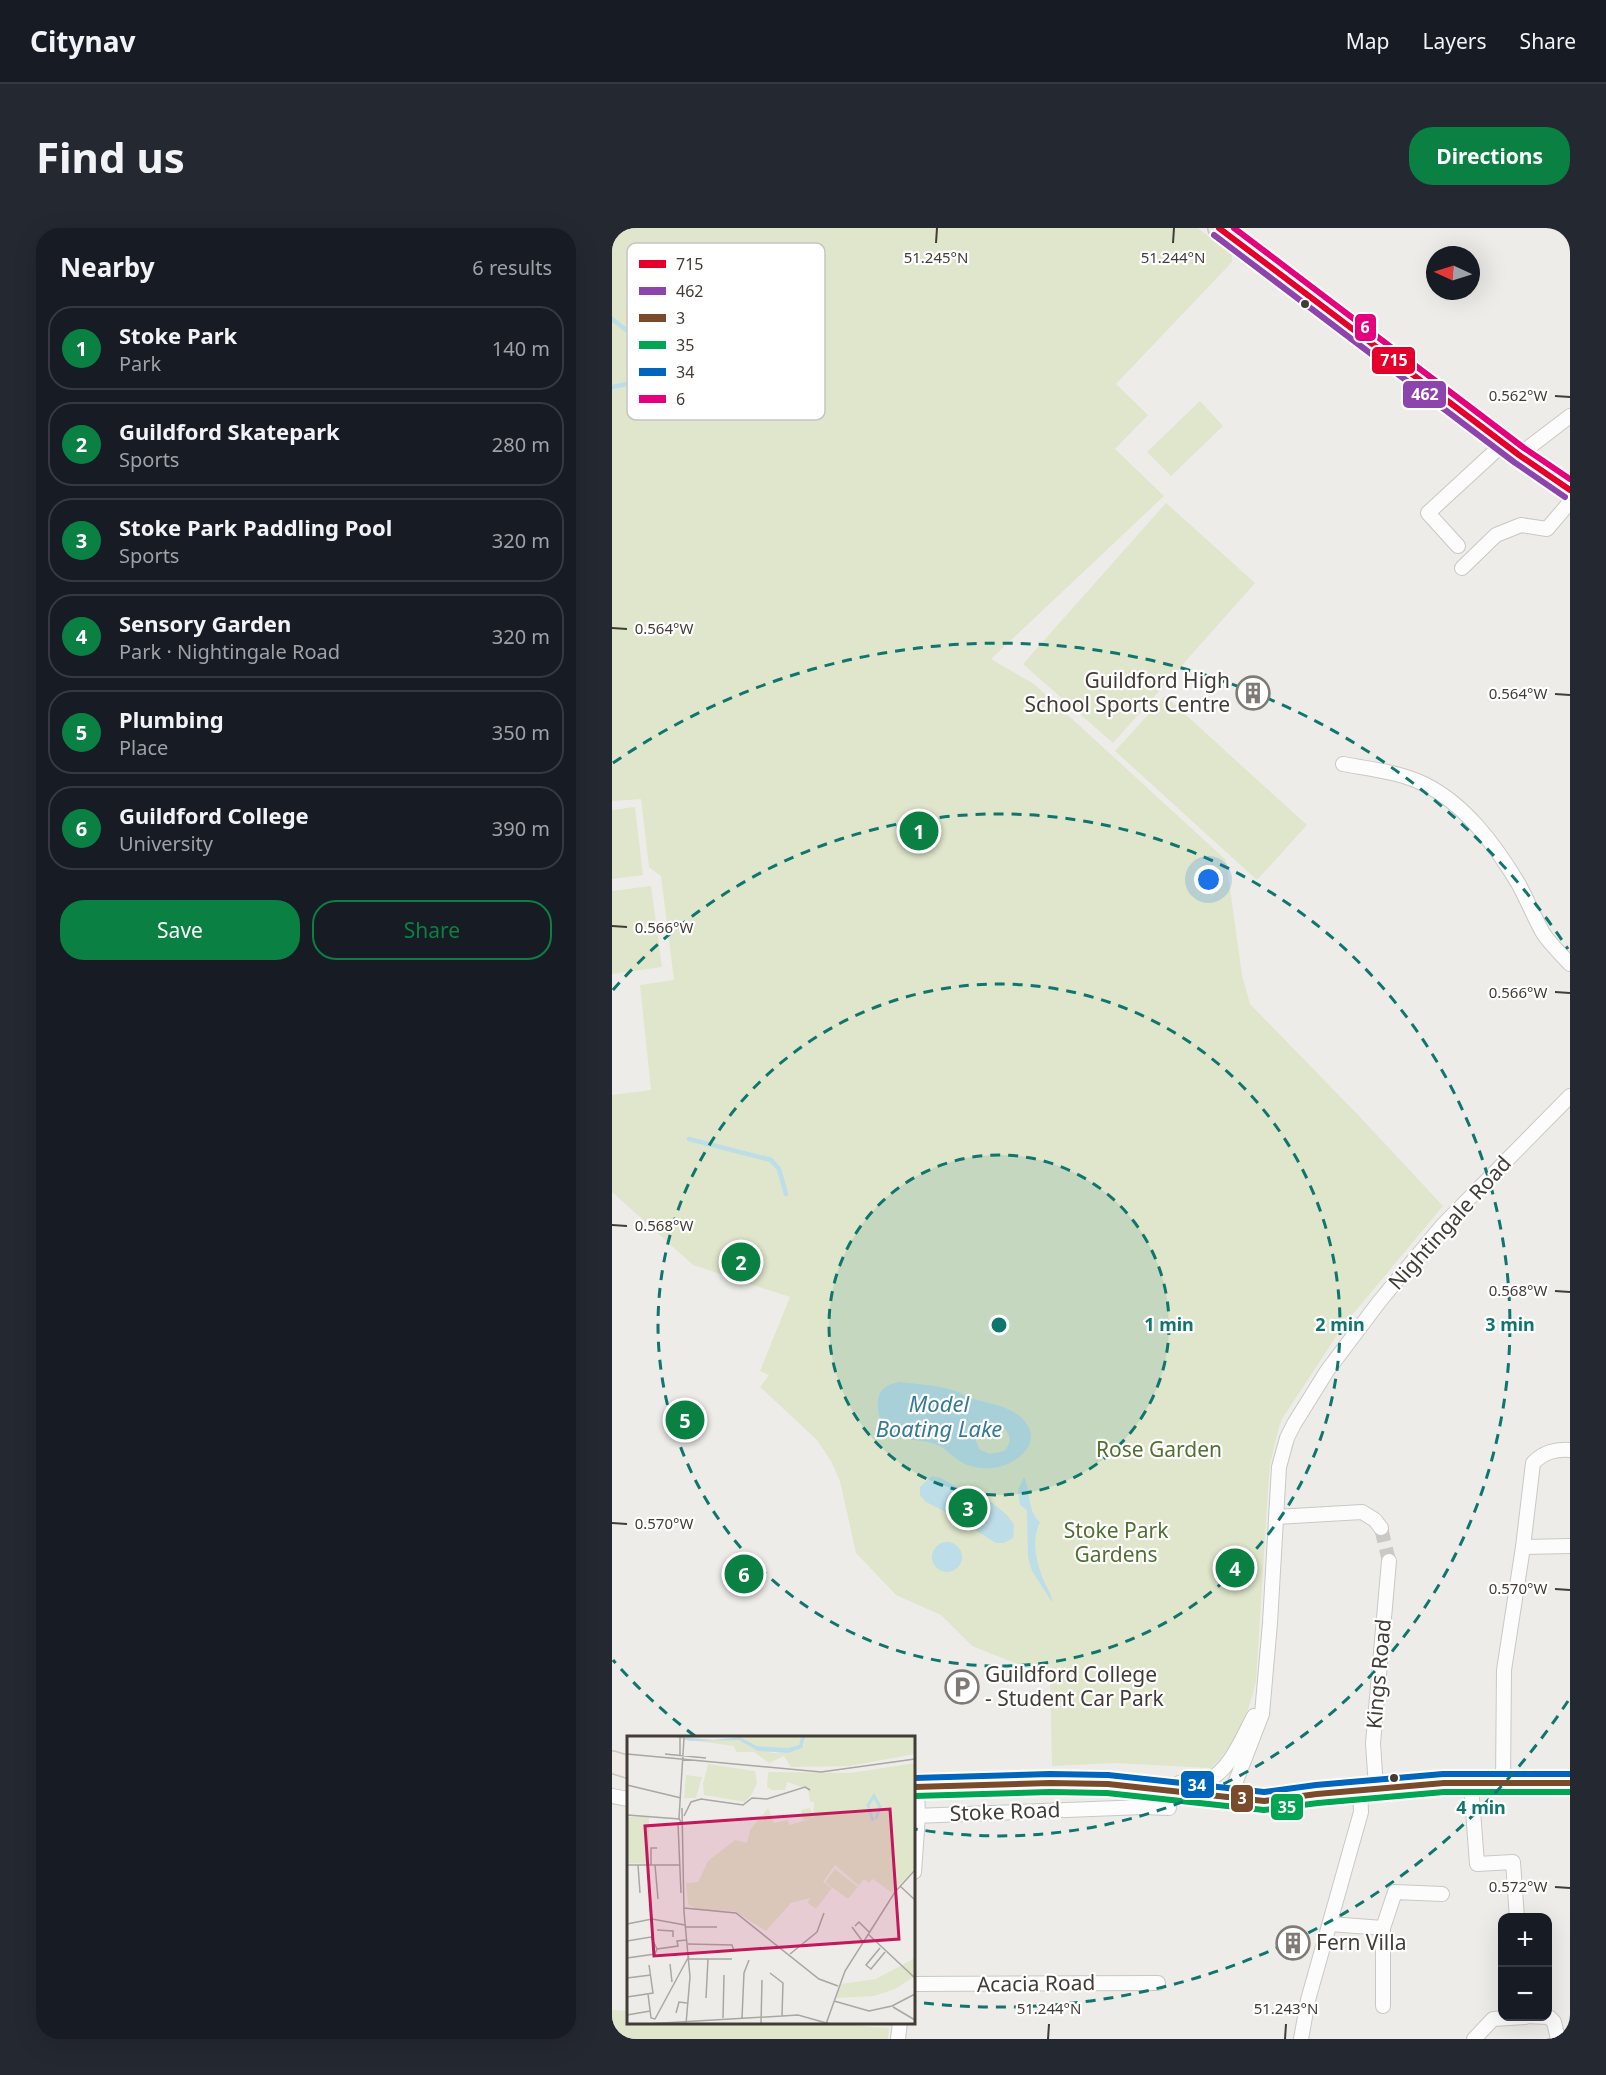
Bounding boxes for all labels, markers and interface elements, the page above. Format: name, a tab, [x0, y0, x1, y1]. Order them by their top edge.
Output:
text: Citynav	[30, 22, 135, 60]
text: Map	[1346, 27, 1390, 55]
text: Layers	[1423, 27, 1487, 55]
text: Share	[1520, 27, 1576, 55]
button: Directions	[1409, 127, 1570, 185]
text: Find us	[36, 128, 185, 185]
legend	[627, 243, 825, 420]
north arrow	[1426, 246, 1480, 300]
text: 51.245°N	[904, 247, 968, 267]
text: 51.244°N	[1141, 247, 1205, 267]
text: Nearby	[60, 249, 155, 285]
text: 715	[676, 253, 703, 275]
text: 6 results	[472, 254, 552, 281]
text: 462	[676, 280, 703, 302]
unlabelled marker	[1299, 298, 1311, 310]
text: 3	[676, 307, 685, 329]
line badge: 6	[1354, 313, 1377, 342]
text: 6	[1360, 316, 1370, 338]
text: Stoke Park	[119, 320, 237, 350]
text: 35	[676, 334, 694, 356]
text: 1	[76, 335, 87, 362]
text: 140 m	[492, 335, 550, 362]
line badge: 715	[1371, 346, 1416, 375]
text: 715	[1380, 349, 1408, 371]
text: Park	[119, 350, 161, 377]
text: 34	[676, 361, 694, 383]
line badge: 462	[1402, 380, 1447, 409]
text: 462	[1411, 383, 1439, 405]
text: 0.562°W	[1489, 385, 1547, 405]
text: 6	[676, 388, 685, 410]
text: Guildford Skatepark	[119, 416, 340, 446]
text: 2	[76, 431, 87, 458]
text: 280 m	[492, 431, 550, 458]
text: Sports	[119, 446, 179, 473]
text: Stoke Park Paddling Pool	[119, 512, 392, 542]
text: 3	[76, 527, 87, 554]
text: 320 m	[492, 527, 550, 554]
text: Sports	[119, 542, 179, 569]
text: Sensory Garden	[119, 608, 291, 638]
text: 0.564°W	[635, 618, 693, 638]
text: 4	[76, 623, 87, 650]
text: 320 m	[492, 623, 550, 650]
text: Park · Nightingale Road	[119, 638, 340, 665]
place label: Guildford High School Sports Centre	[1024, 666, 1230, 718]
building icon: Guildford High School Sports Centre	[1235, 675, 1271, 711]
text: 0.564°W	[1489, 683, 1547, 703]
text: Plumbing	[119, 704, 224, 734]
text: 5	[76, 719, 87, 746]
text: 350 m	[492, 719, 550, 746]
text: Place	[119, 734, 168, 761]
text: Guildford College	[119, 800, 309, 830]
pin: 1	[900, 808, 938, 854]
text: 6	[76, 815, 87, 842]
text: 390 m	[492, 815, 550, 842]
text: University	[119, 830, 213, 857]
your location	[1194, 865, 1223, 894]
button: Save	[60, 900, 300, 960]
button: Share	[312, 900, 552, 960]
text: 0.566°W	[635, 917, 693, 937]
text: 0.566°W	[1489, 982, 1547, 1002]
street label: Nightingale Road	[1382, 1149, 1517, 1295]
text: 0.568°W	[635, 1215, 693, 1235]
pin: 2	[722, 1240, 760, 1284]
text: 0.568°W	[1489, 1280, 1547, 1300]
text: 1 min	[1144, 1312, 1194, 1336]
text: 2 min	[1315, 1312, 1365, 1336]
text: 3 min	[1485, 1312, 1535, 1336]
centre of rings	[989, 1315, 1009, 1335]
water label: Model Boating Lake	[876, 1388, 1002, 1443]
pin: 5	[666, 1398, 704, 1442]
park label: Rose Garden	[1096, 1435, 1222, 1463]
pin: 3	[948, 1486, 988, 1530]
text: 0.570°W	[635, 1513, 693, 1533]
park label: Stoke Park Gardens	[1064, 1516, 1169, 1568]
pin: 4	[1216, 1546, 1254, 1590]
pin: 6	[724, 1552, 764, 1596]
text: 0.570°W	[1489, 1578, 1547, 1598]
street label: Kings Road	[1359, 1618, 1397, 1730]
place label: Guildford College - Student Car Park	[985, 1660, 1164, 1712]
parking icon: Guildford College - Student Car Park	[944, 1669, 980, 1705]
inset map	[627, 1736, 915, 2024]
line badge: 34	[1180, 1770, 1215, 1799]
unlabelled marker	[1388, 1772, 1400, 1784]
text: 34	[1188, 1774, 1206, 1796]
line badge: 3	[1230, 1784, 1254, 1813]
text: 3	[1237, 1787, 1247, 1809]
line badge: 35	[1270, 1793, 1304, 1821]
street label: Stoke Road	[949, 1795, 1061, 1827]
text: 4 min	[1456, 1795, 1506, 1819]
text: 35	[1278, 1796, 1296, 1818]
text: 0.572°W	[1489, 1876, 1547, 1896]
map controls	[1498, 1913, 1552, 2021]
button: +	[1498, 1913, 1552, 1967]
building icon: Fern Villa	[1275, 1925, 1311, 1961]
place label: Fern Villa	[1316, 1928, 1407, 1956]
button: −	[1498, 1967, 1552, 2021]
street label: Acacia Road	[977, 1968, 1095, 1998]
text: 51.244°N	[1017, 1998, 1081, 2018]
text: 51.243°N	[1254, 1998, 1318, 2018]

